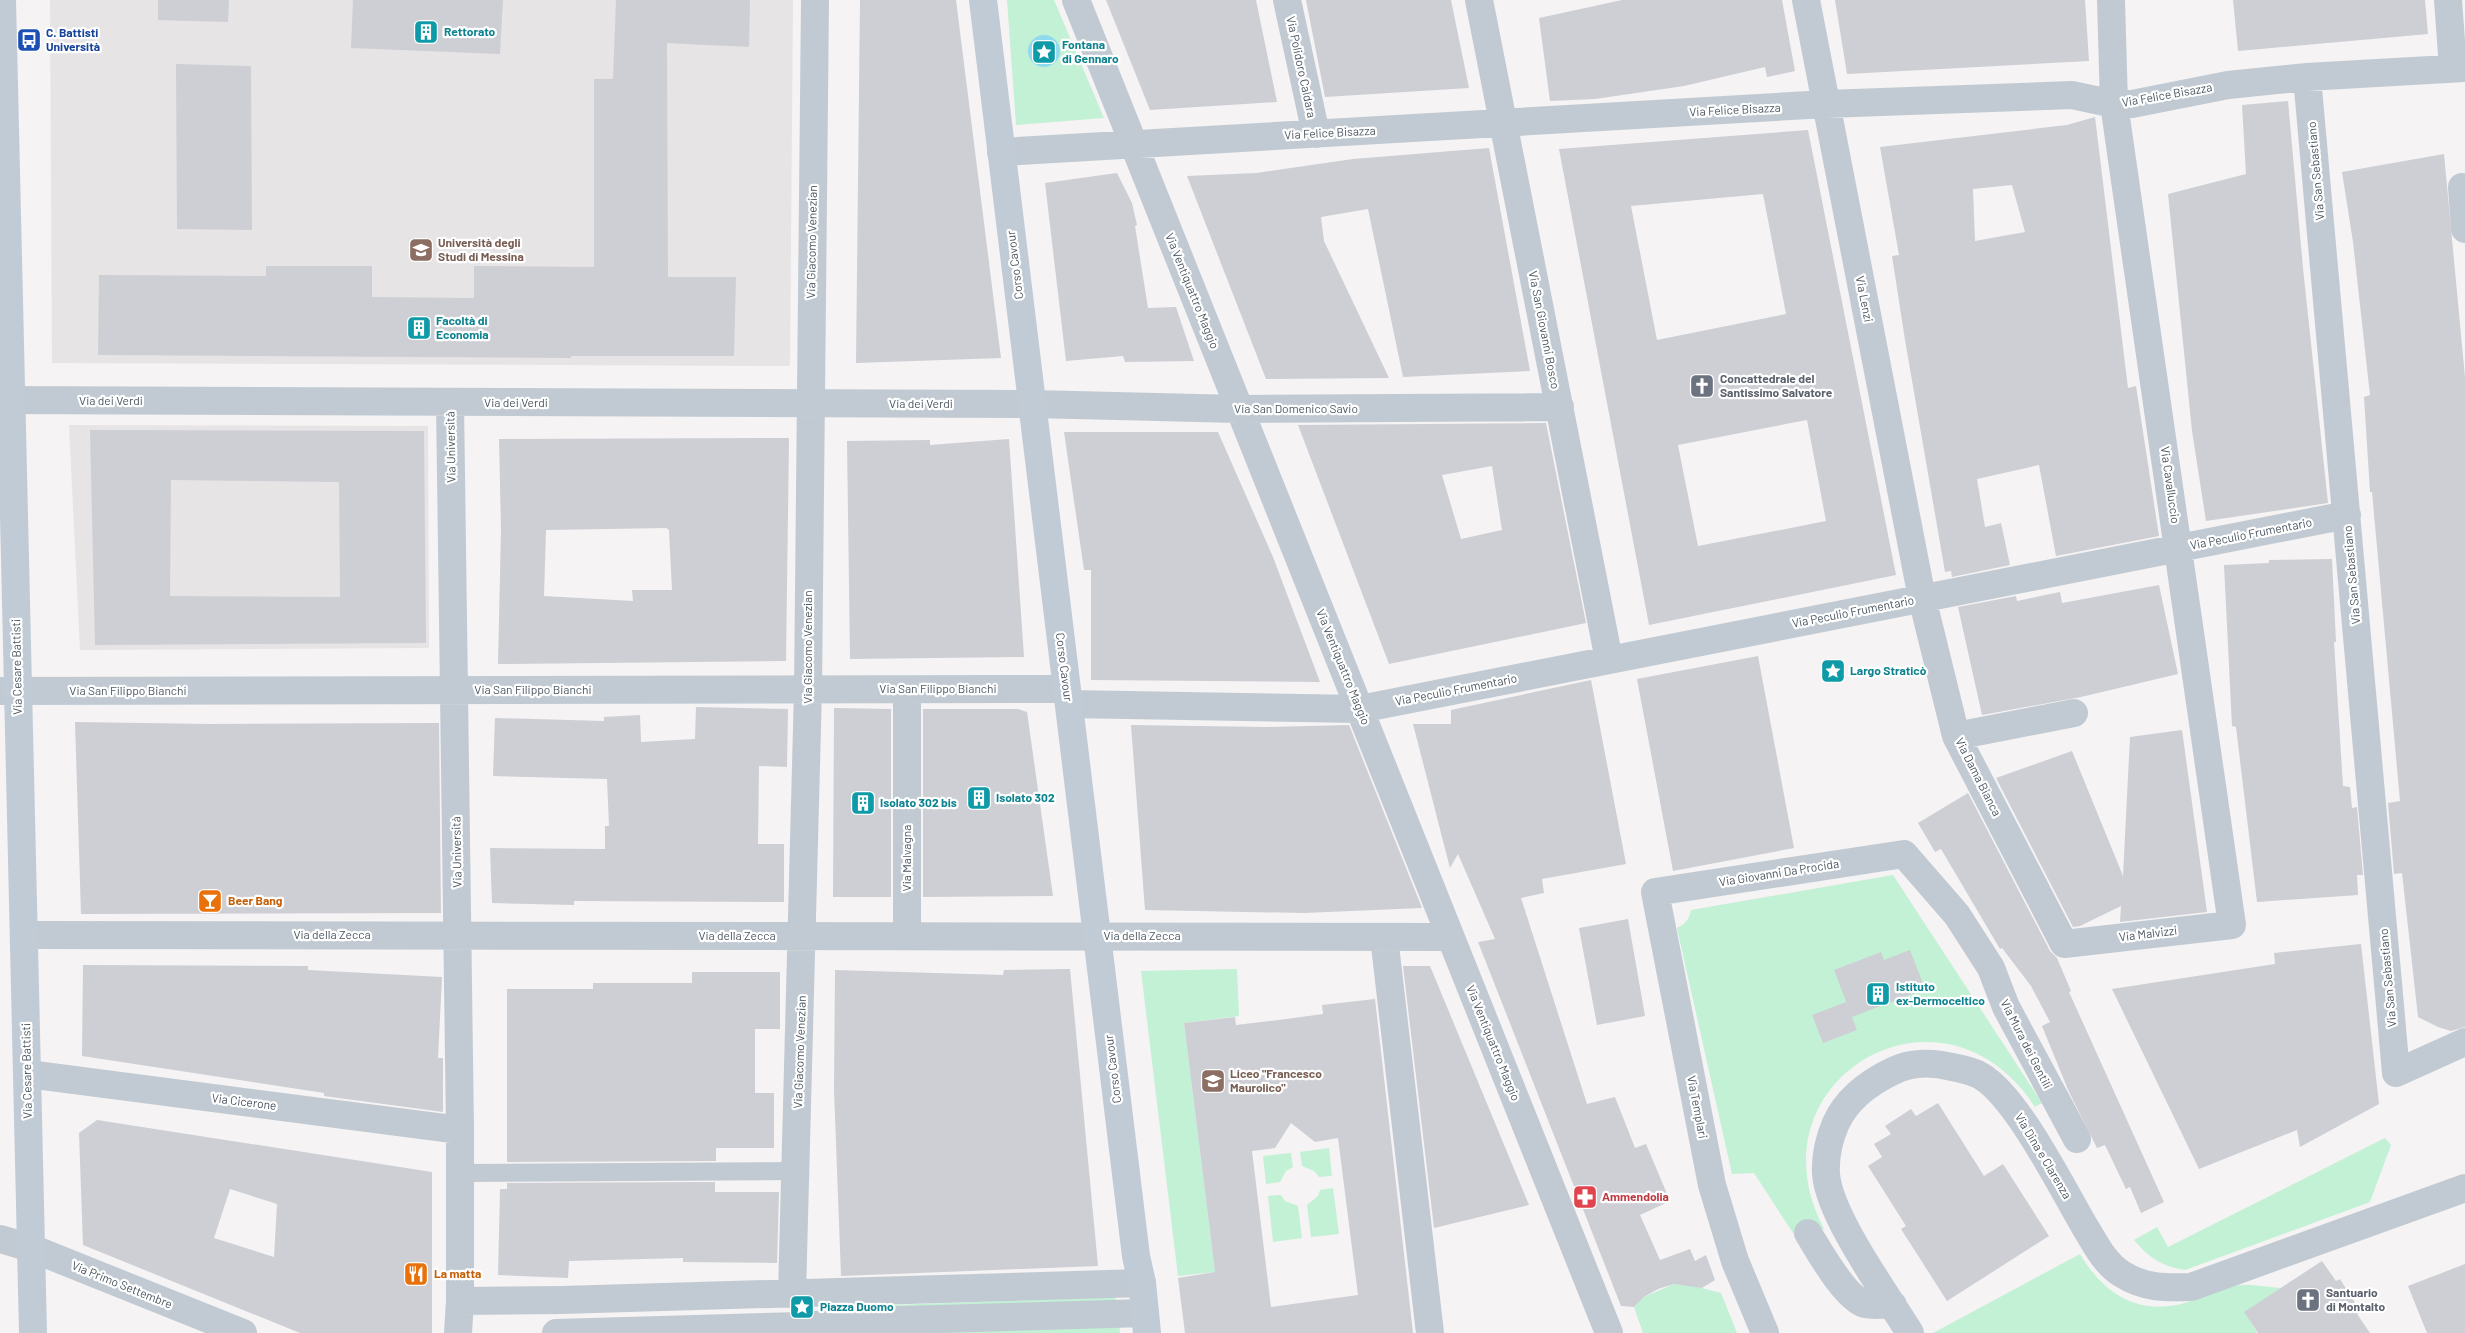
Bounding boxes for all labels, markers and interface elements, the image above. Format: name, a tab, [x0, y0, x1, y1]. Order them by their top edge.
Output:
street label: Via Polidoro Caldara	[1284, 15, 1320, 119]
building icon: Rettorato	[413, 19, 439, 45]
place label: Rettorato	[444, 24, 496, 38]
place label: C. Battisti Università	[46, 25, 100, 53]
bus stop icon: C. Battisti Università	[16, 27, 42, 53]
place label: Fontana di Gennaro	[1062, 37, 1119, 65]
place icon: Fontana di Gennaro	[1031, 39, 1057, 65]
street label: Via Felice Bisazza	[2121, 79, 2213, 109]
street label: Via Felice Bisazza	[1689, 100, 1781, 118]
street label: Via San Sebastiano	[2304, 121, 2326, 221]
street label: Via Felice Bisazza	[1284, 123, 1376, 141]
street label: Via Giacomo Venezian	[803, 185, 819, 299]
street label: Corso Cavour	[1003, 229, 1025, 300]
street label: Via Ventiquattro Maggio	[1163, 231, 1223, 351]
place label: Università degli Studi di Messina	[438, 235, 524, 263]
school or university icon: Università degli Studi di Messina	[408, 237, 434, 263]
street label: Via San Giovanni Bosco	[1527, 270, 1563, 390]
street label: Via Lenzi	[1854, 275, 1876, 323]
place label: Facoltà di Economia	[436, 313, 489, 341]
building icon: Facoltà di Economia	[406, 315, 432, 341]
place label: Concattedrale del Santissimo Salvatore	[1720, 371, 1833, 399]
church icon: Concattedrale del Santissimo Salvatore	[1689, 373, 1715, 399]
street label: Via dei Verdi	[79, 393, 143, 407]
street label: Via dei Verdi	[484, 395, 548, 409]
street label: Via dei Verdi	[889, 396, 953, 410]
street label: Via San Domenico Savio	[1234, 401, 1358, 415]
street label: Via Università	[442, 411, 458, 483]
street label: Via Cavalluccio	[2159, 445, 2183, 524]
street label: Via Peculio Frumentario	[2189, 514, 2313, 552]
street label: Via San Sebastiano	[2340, 525, 2362, 625]
street label: Via Giacomo Venezian	[800, 590, 814, 704]
street label: Via Peculio Frumentario	[1791, 592, 1915, 630]
street label: Via Ventiquattro Maggio	[1314, 607, 1374, 727]
street label: Via Cesare Battisti	[8, 619, 24, 715]
street label: Corso Cavour	[1054, 632, 1076, 703]
place icon: Largo Straticò	[1820, 658, 1846, 684]
place label: Largo Straticò	[1850, 663, 1927, 677]
street label: Via Peculio Frumentario	[1394, 670, 1518, 708]
street label: Via San Filippo Bianchi	[879, 681, 997, 695]
street label: Via San Filippo Bianchi	[474, 682, 592, 696]
street label: Via San Filippo Bianchi	[69, 683, 187, 697]
street label: Via Dama Bianca	[1953, 735, 2005, 818]
building icon: Isolato 302	[966, 785, 992, 811]
building icon: Isolato 302 bis	[850, 790, 876, 816]
place label: Isolato 302	[996, 790, 1055, 804]
place label: Isolato 302 bis	[880, 795, 957, 809]
street label: Via Università	[448, 816, 464, 888]
street label: Via Malvagna	[899, 825, 913, 891]
street label: Via Giovanni Da Procida	[1718, 856, 1840, 888]
bar icon: Beer Bang	[197, 888, 223, 914]
place label: Beer Bang	[228, 893, 283, 907]
street label: Via Malvizzi	[2118, 922, 2178, 944]
street label: Via della Zecca	[293, 927, 371, 941]
street label: Via della Zecca	[698, 928, 776, 942]
street label: Via della Zecca	[1103, 928, 1181, 942]
street label: Via San Sebastiano	[2376, 928, 2398, 1028]
place label: Istituto ex-Dermoceltico	[1896, 979, 1985, 1007]
building icon: Istituto ex-Dermoceltico	[1865, 981, 1891, 1007]
street label: Via Ventiquattro Maggio	[1464, 983, 1524, 1103]
street label: Via Giacomo Venezian	[790, 995, 808, 1109]
street label: Via Mura dei Gentili	[1998, 997, 2055, 1091]
street label: Via Cesare Battisti	[18, 1023, 34, 1119]
street label: Corso Cavour	[1101, 1033, 1123, 1104]
place label: Liceo "Francesco Maurolico"	[1230, 1066, 1322, 1094]
school or university icon: Liceo "Francesco Maurolico"	[1200, 1068, 1226, 1094]
street label: Via Templari	[1685, 1074, 1711, 1140]
street label: Via Cicerone	[211, 1090, 277, 1112]
street label: Via Dina e Clarenza	[2013, 1110, 2075, 1201]
pharmacy icon: Ammendolia	[1572, 1184, 1598, 1210]
place label: Ammendolia	[1602, 1189, 1669, 1203]
street label: Via Primo Settembre	[70, 1257, 175, 1311]
restaurant icon: La matta	[403, 1261, 429, 1287]
place label: La matta	[434, 1266, 481, 1280]
place label: Santuario di Montalto	[2326, 1285, 2385, 1313]
church icon: Santuario di Montalto	[2295, 1287, 2321, 1313]
place icon: Piazza Duomo	[789, 1294, 815, 1320]
place label: Piazza Duomo	[820, 1299, 894, 1313]

